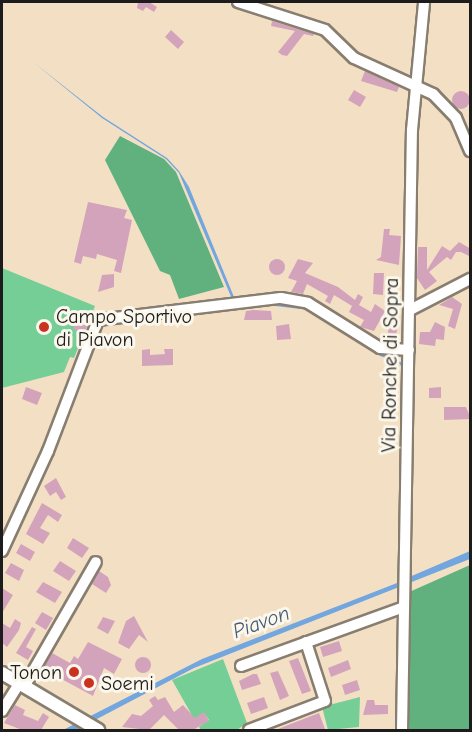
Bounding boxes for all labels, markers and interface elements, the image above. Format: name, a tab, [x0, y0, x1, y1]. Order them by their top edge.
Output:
street label: Via Ronche di Sopra	[376, 278, 404, 452]
place label: Campo Sportivo di Piavon	[56, 304, 192, 351]
marker: Campo Sportivo di Piavon	[37, 320, 51, 334]
water label: Piavon	[229, 600, 293, 644]
place label: Tonon	[10, 660, 62, 684]
marker: Tonon	[67, 665, 81, 679]
place label: Soemi	[101, 671, 154, 695]
marker: Soemi	[82, 676, 96, 690]

